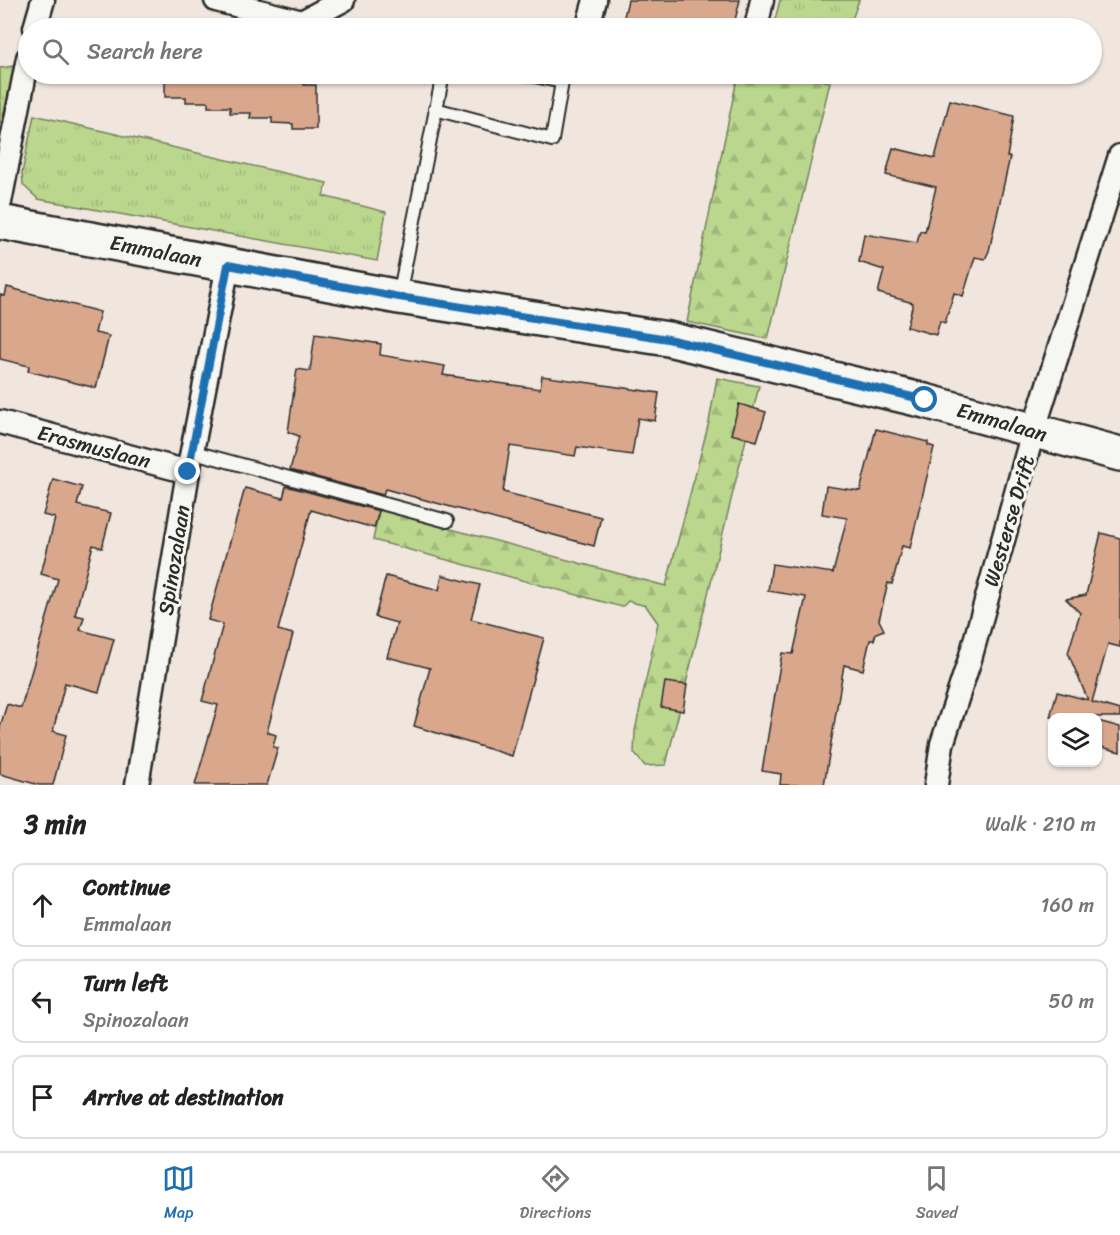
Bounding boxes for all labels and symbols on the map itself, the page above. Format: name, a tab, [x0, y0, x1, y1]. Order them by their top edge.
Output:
street label: Emmalaan	[107, 223, 205, 279]
route start	[911, 386, 937, 412]
street label: Emmalaan	[952, 391, 1052, 453]
street label: Erasmuslaan	[33, 414, 155, 480]
street label: Westerse Drift	[972, 451, 1046, 591]
route end	[174, 458, 200, 484]
street label: Spinozalaan	[147, 502, 201, 618]

